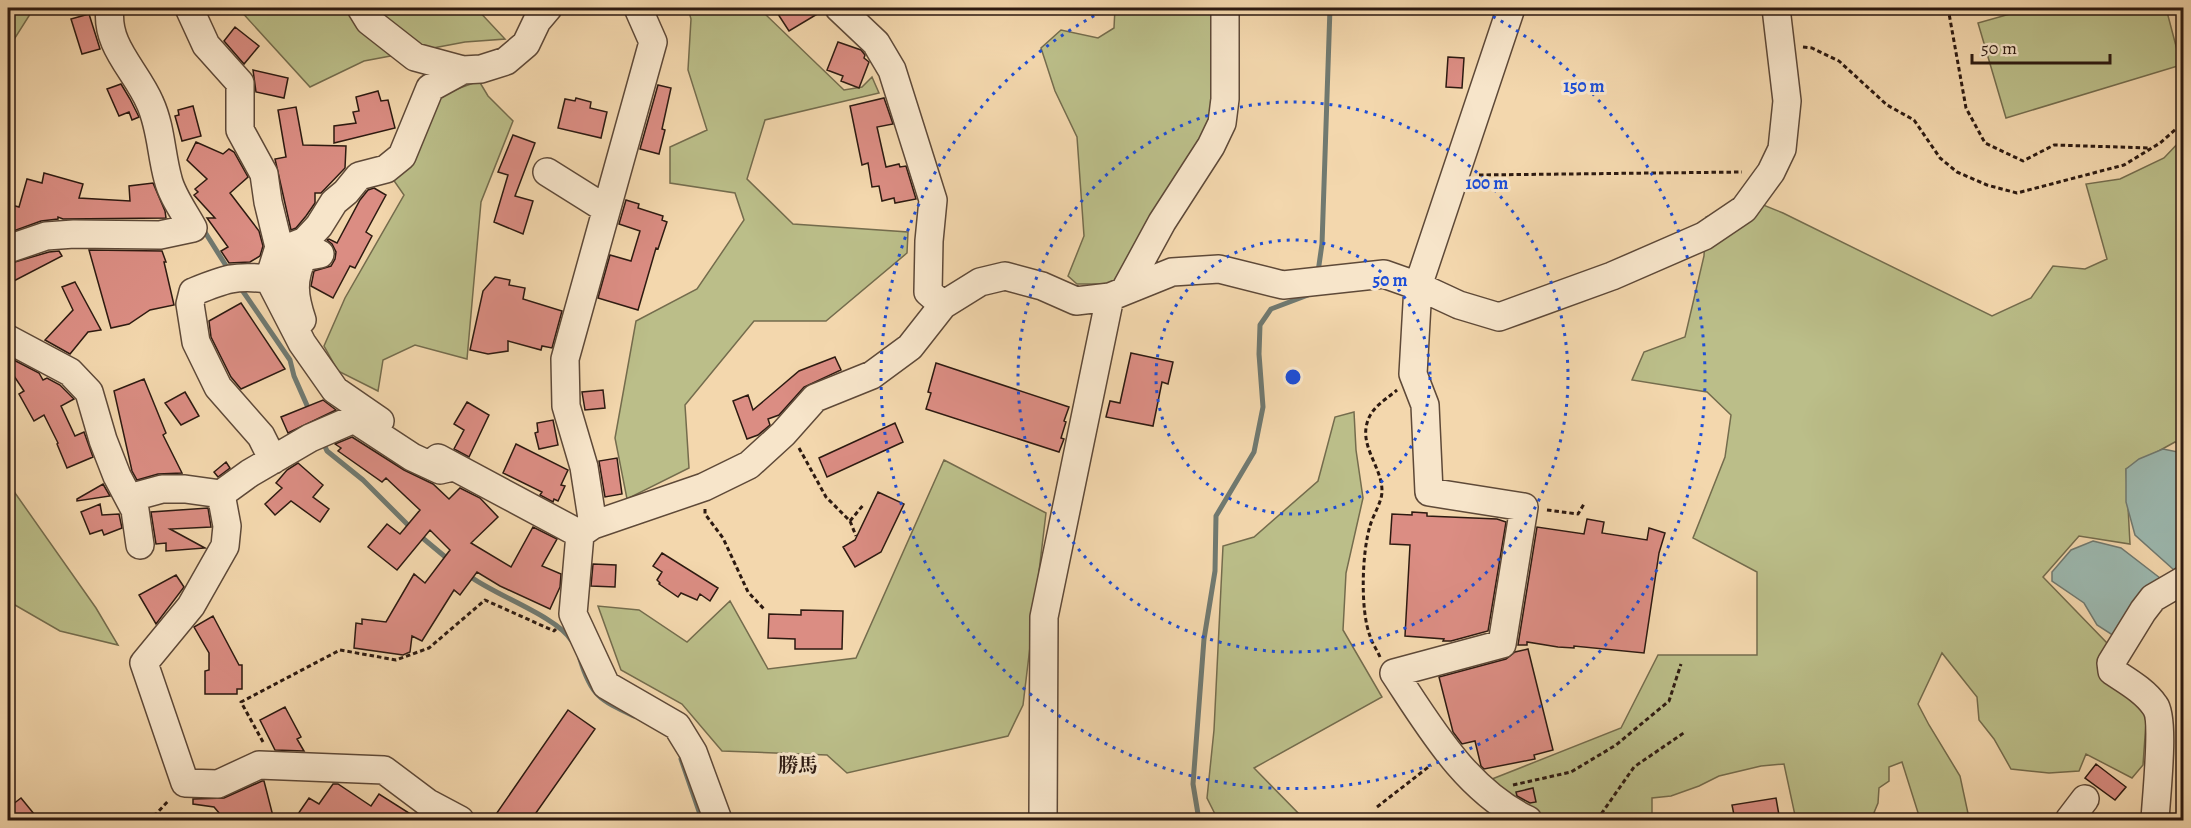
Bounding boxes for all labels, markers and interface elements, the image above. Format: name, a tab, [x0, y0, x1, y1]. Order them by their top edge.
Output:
scale bar	[1972, 27, 2110, 65]
text: 50 m	[1981, 36, 2017, 60]
text: 150 m	[1563, 74, 1605, 98]
text: 100 m	[1466, 171, 1508, 195]
text: 50 m	[1373, 268, 1407, 292]
centre of rings	[1283, 367, 1303, 387]
district label: 勝馬	[778, 752, 818, 779]

